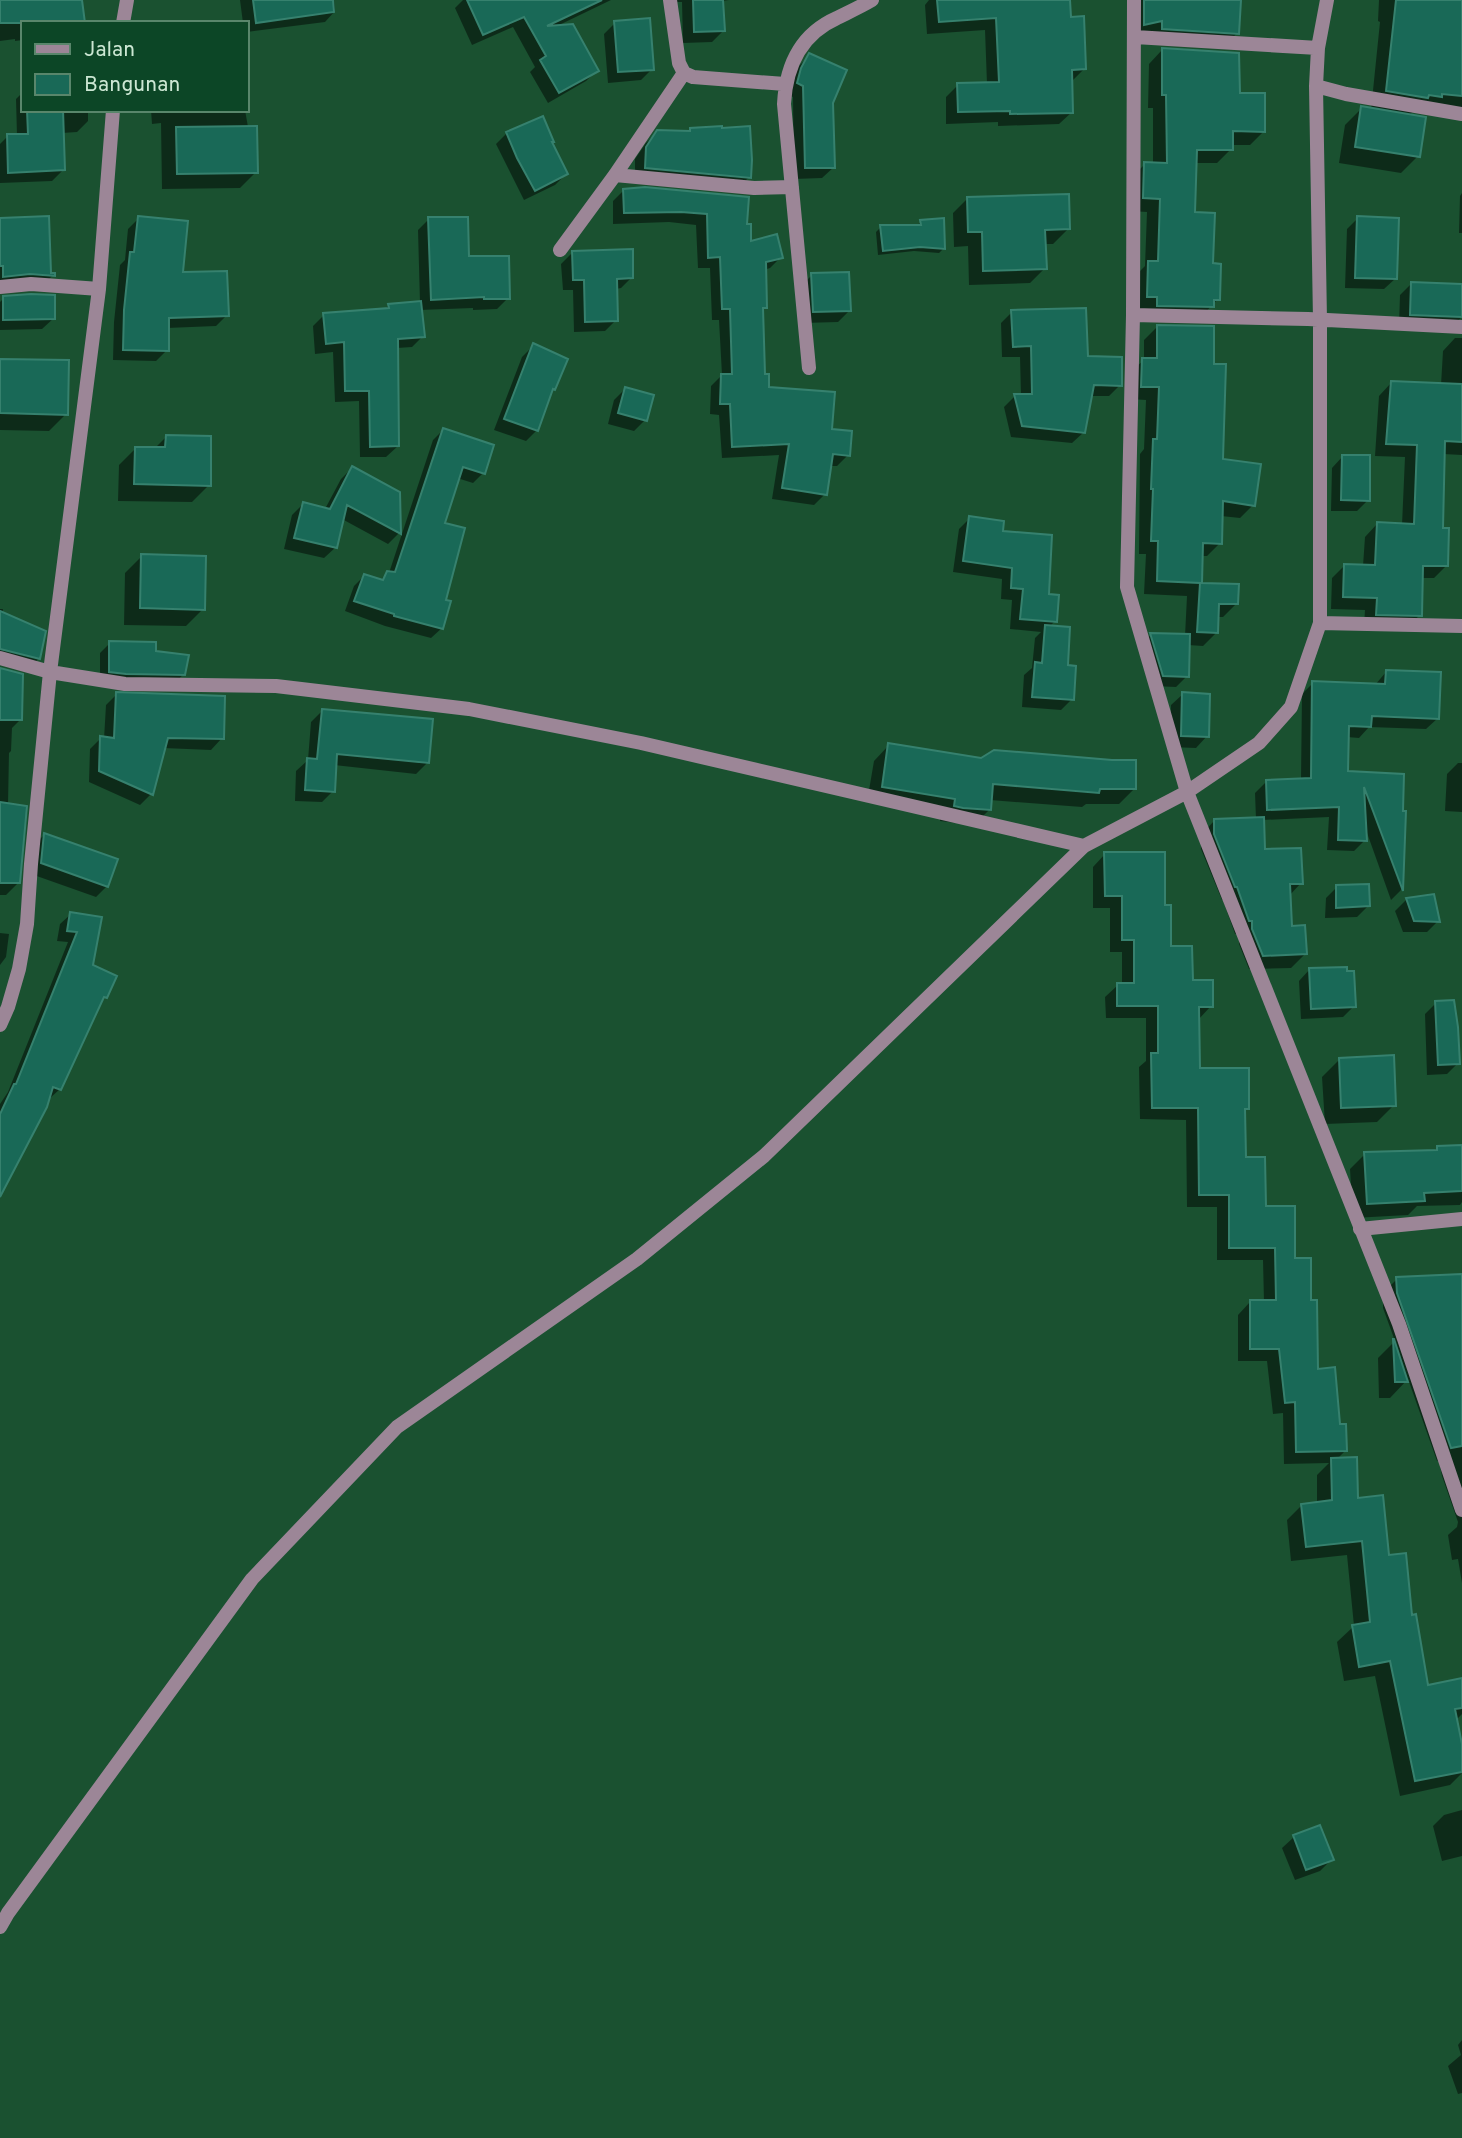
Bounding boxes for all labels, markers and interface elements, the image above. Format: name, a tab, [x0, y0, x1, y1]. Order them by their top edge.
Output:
legend	[21, 21, 248, 112]
text: Jalan	[84, 37, 135, 64]
text: Bangunan	[84, 72, 180, 99]

